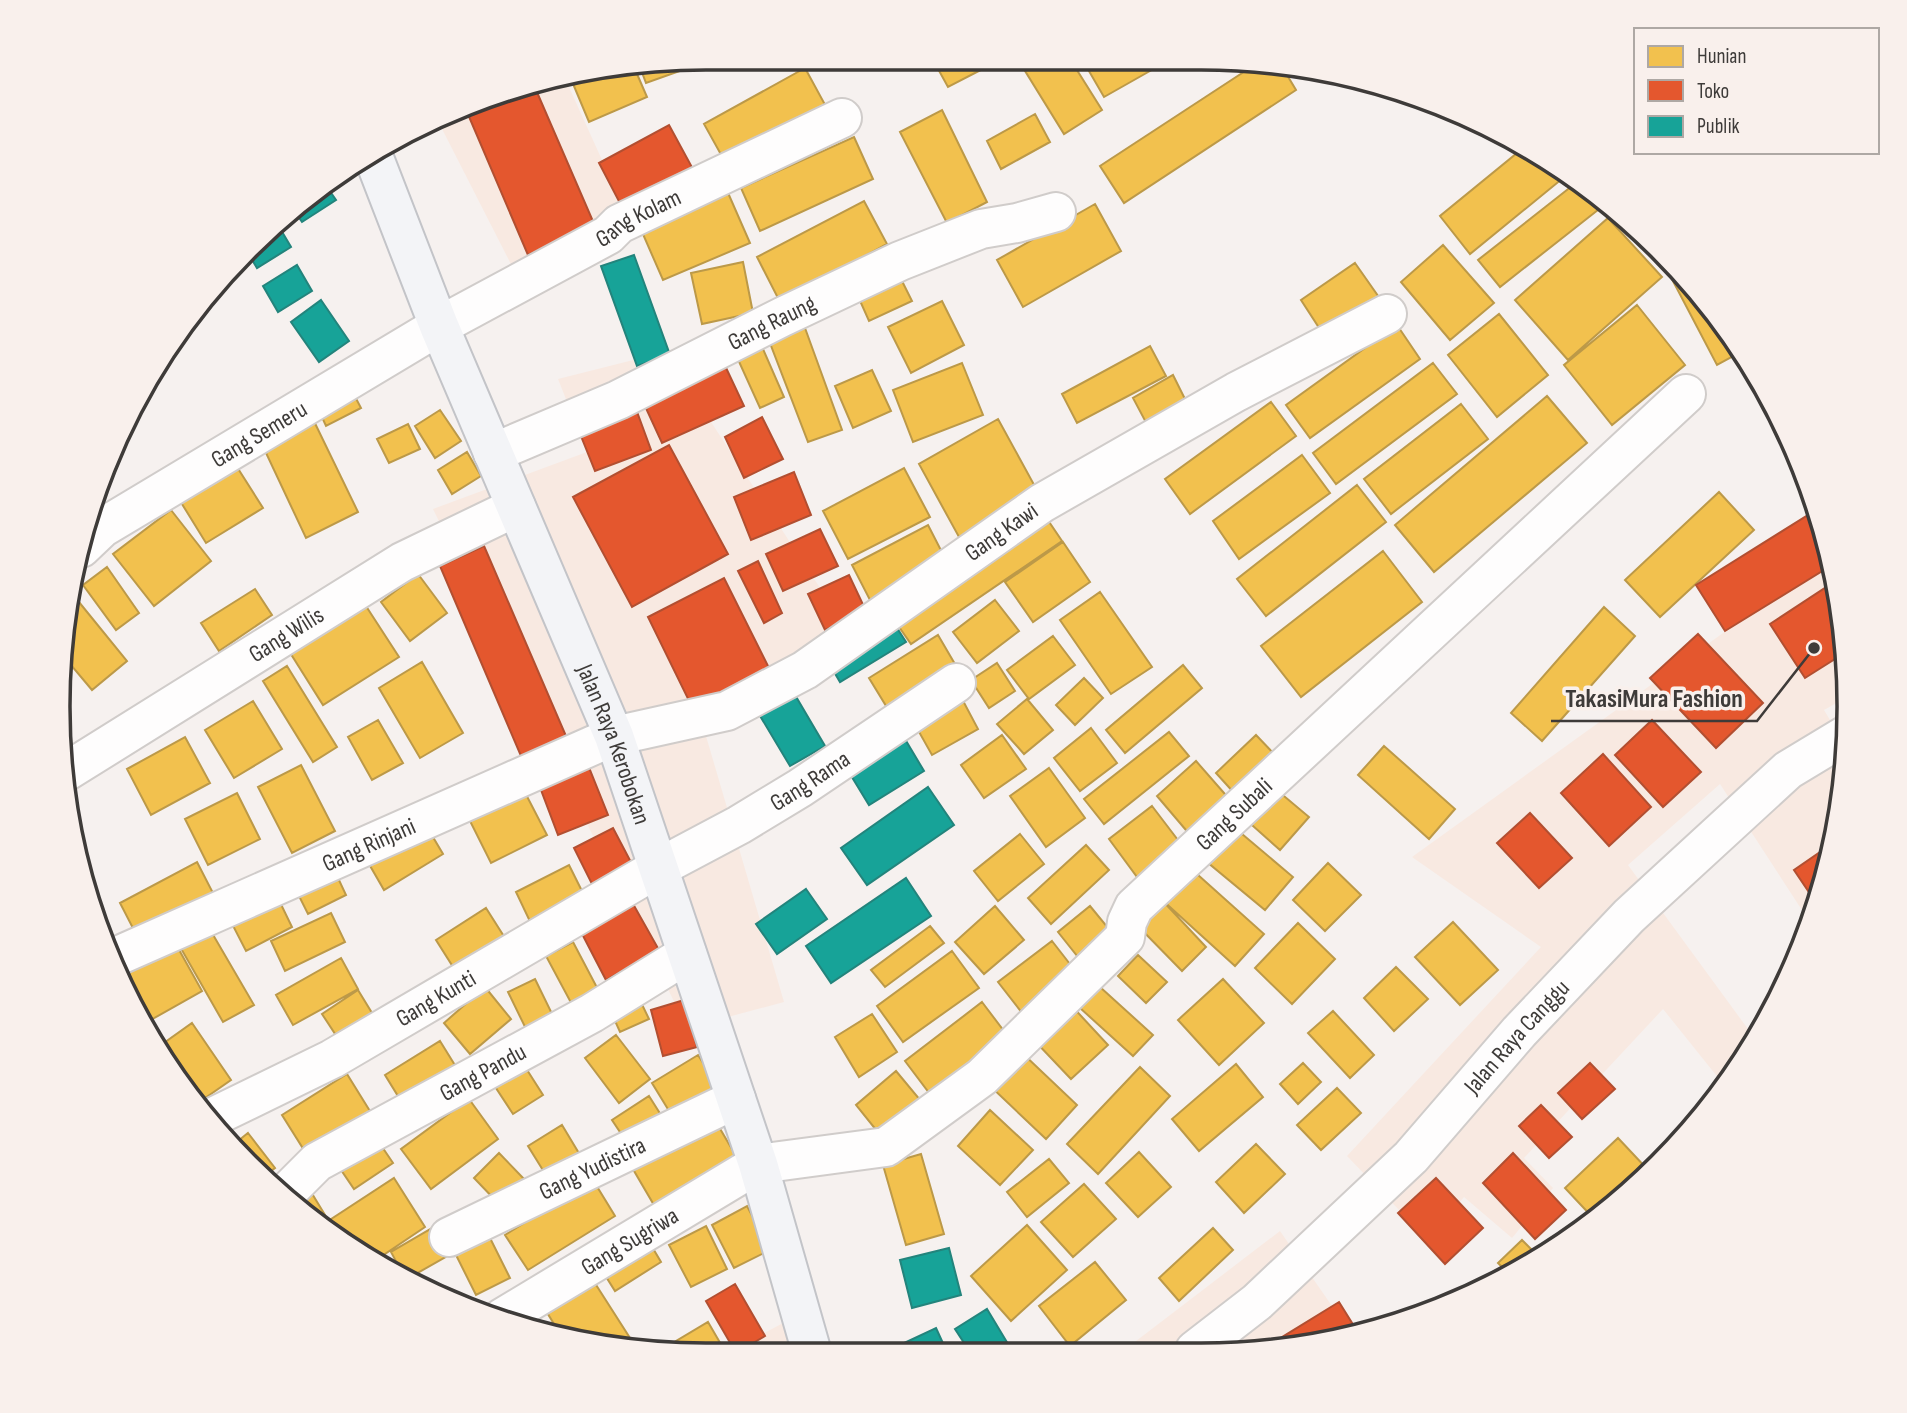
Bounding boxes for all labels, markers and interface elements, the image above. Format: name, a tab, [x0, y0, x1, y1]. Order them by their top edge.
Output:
legend	[1634, 28, 1879, 154]
text: Hunian	[1697, 44, 1746, 69]
text: Toko	[1697, 79, 1729, 104]
text: Publik	[1697, 114, 1740, 139]
street label: Gang Kolam	[591, 182, 686, 253]
street label: Gang Raung	[723, 289, 821, 357]
street label: Gang Semeru	[206, 394, 312, 474]
street label: Gang Kawi	[959, 496, 1043, 567]
street label: Gang Wilis	[243, 600, 329, 669]
street label: Jalan Raya Kerobokan	[570, 659, 657, 828]
callout: TakasiMura Fashion	[1551, 674, 1757, 721]
text: TakasiMura Fashion	[1565, 684, 1743, 715]
street label: Gang Rama	[765, 744, 855, 817]
street label: Gang Subali	[1190, 772, 1278, 857]
street label: Gang Rinjani	[318, 811, 420, 878]
street label: Gang Kunti	[391, 964, 481, 1033]
street label: Jalan Raya Canggu	[1457, 974, 1575, 1101]
street label: Gang Pandu	[434, 1037, 531, 1107]
street label: Gang Yudistira	[534, 1130, 650, 1206]
street label: Gang Sugriwa	[576, 1201, 684, 1282]

